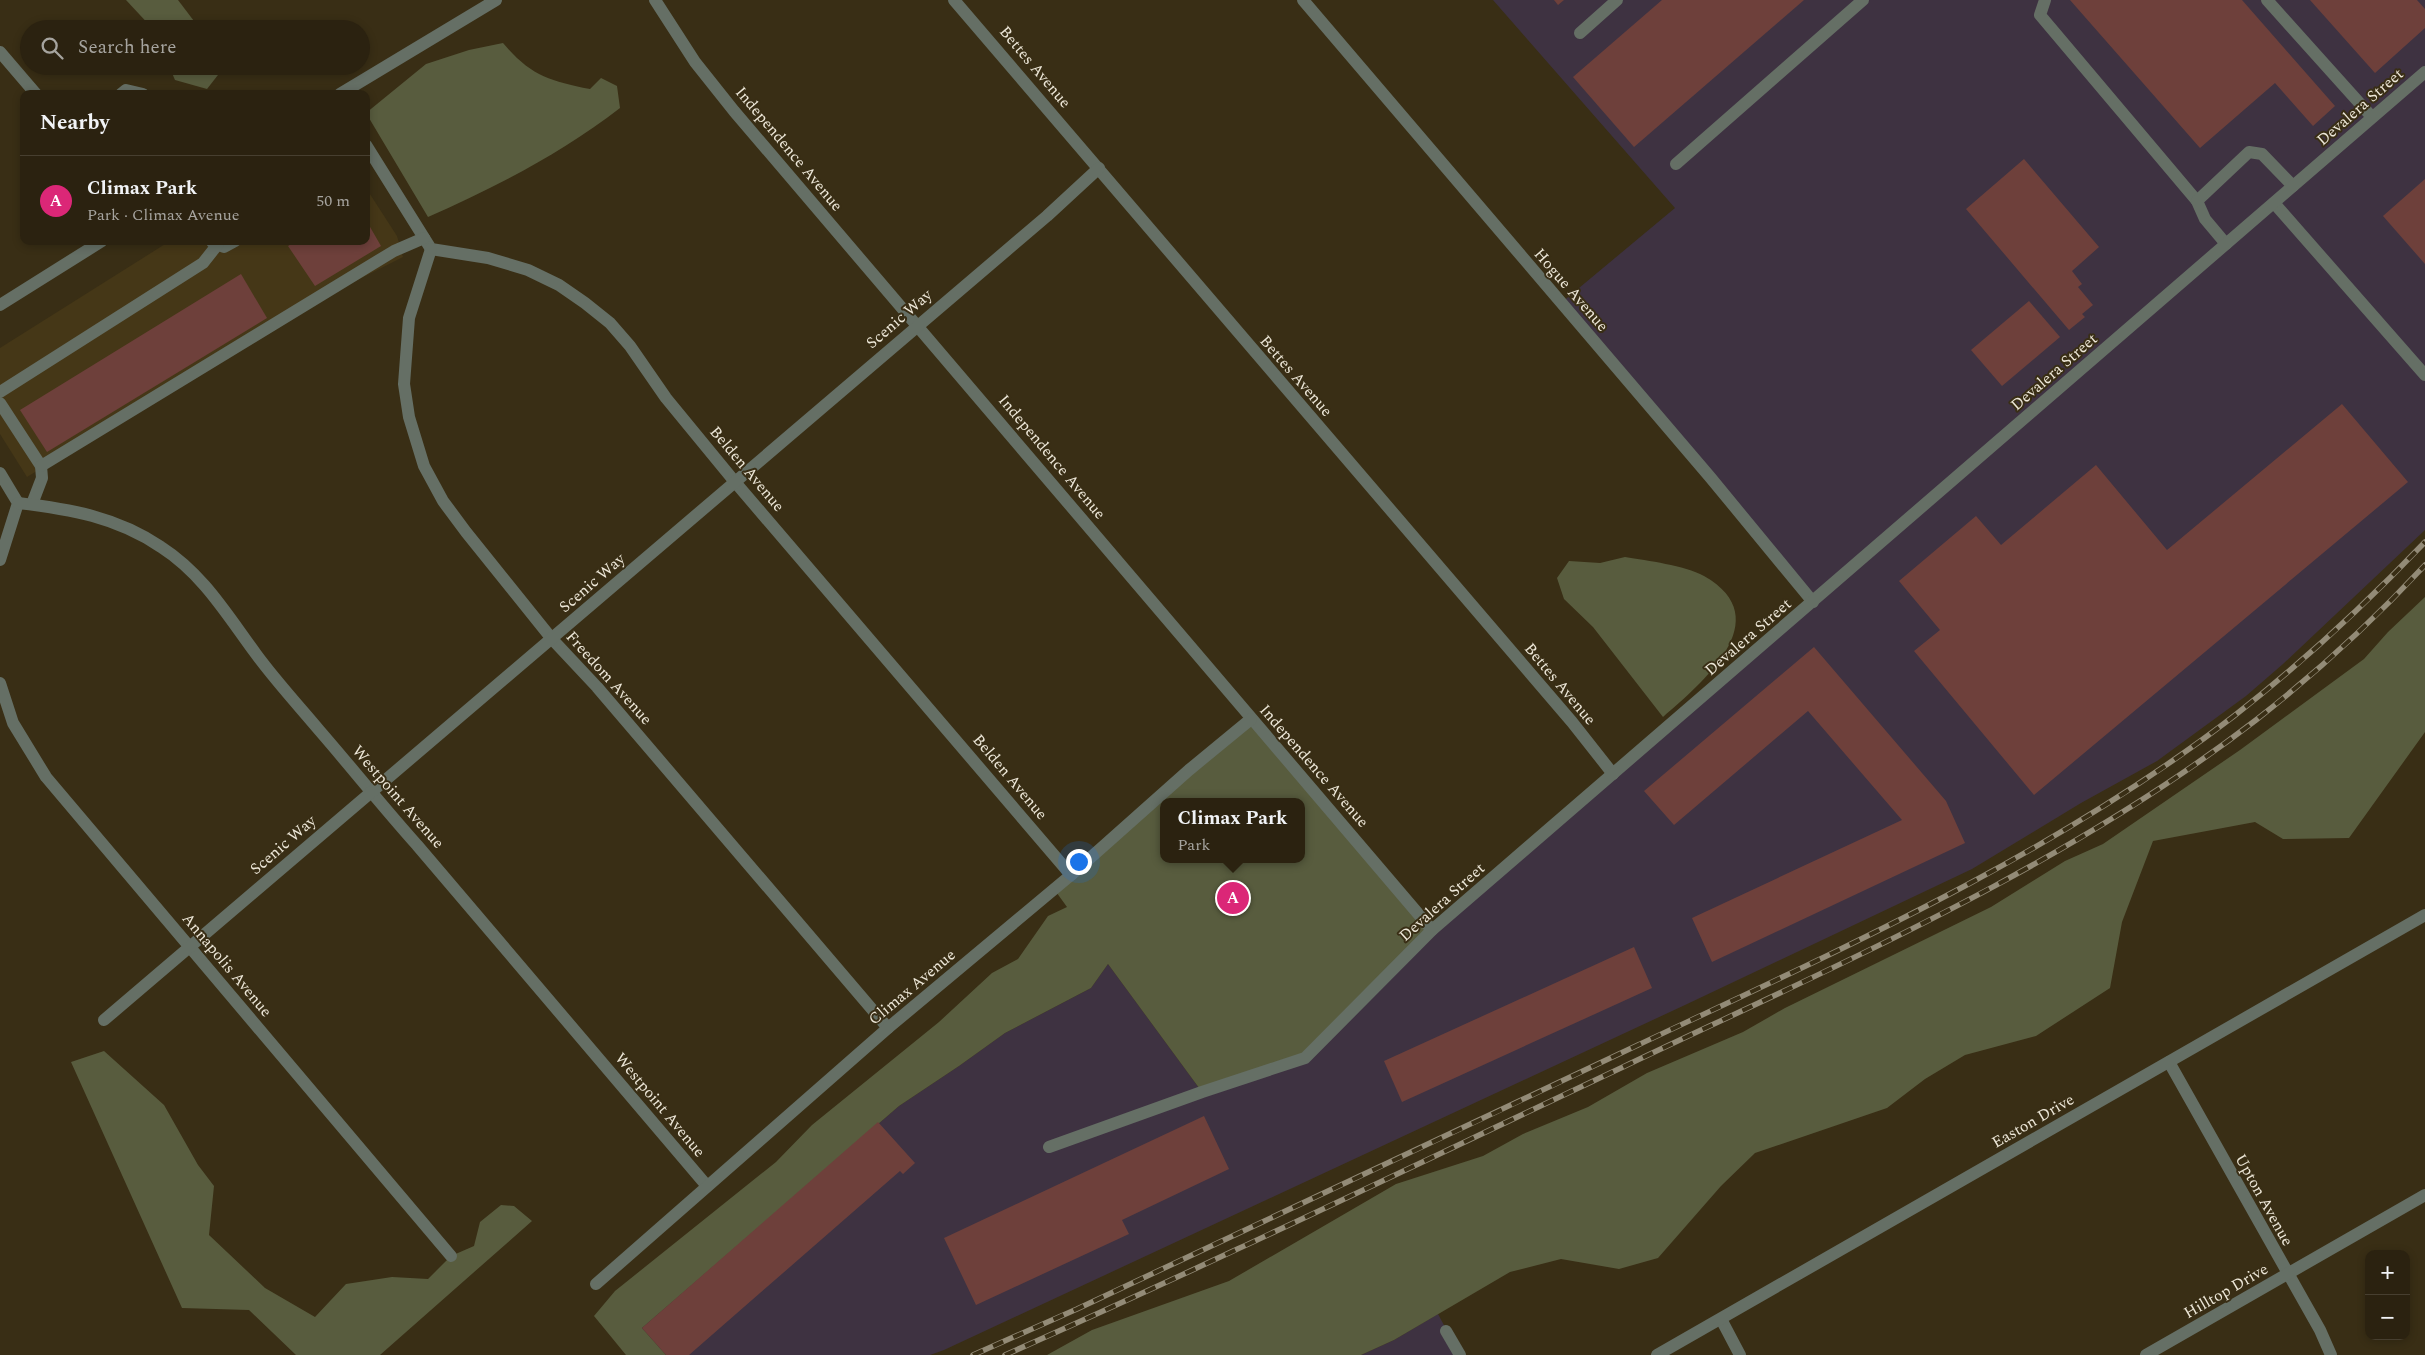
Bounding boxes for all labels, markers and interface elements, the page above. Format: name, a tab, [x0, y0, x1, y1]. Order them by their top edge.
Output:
search box	[20, 20, 370, 75]
street label: Bettes Avenue	[993, 21, 1077, 113]
text: Search here	[78, 33, 177, 62]
icon: search	[38, 34, 66, 62]
street label: Devalera Street	[2311, 62, 2409, 152]
street label: Independence Avenue	[729, 81, 849, 217]
text: Nearby	[40, 107, 110, 139]
text: Climax Park	[87, 174, 197, 203]
text: A	[50, 189, 62, 213]
text: 50 m	[316, 189, 350, 213]
text: Park · Climax Avenue	[87, 203, 240, 227]
street label: Hogue Avenue	[1528, 243, 1614, 337]
street label: Scenic Way	[861, 283, 938, 355]
street label: Devalera Street	[2005, 327, 2103, 417]
street label: Bettes Avenue	[1254, 330, 1338, 422]
street label: Independence Avenue	[992, 389, 1112, 525]
street label: Belden Avenue	[704, 421, 790, 517]
street label: Scenic Way	[554, 547, 631, 619]
street label: Devalera Street	[1699, 592, 1797, 682]
street label: Freedom Avenue	[560, 626, 658, 730]
street label: Bettes Avenue	[1518, 638, 1602, 730]
street label: Independence Avenue	[1254, 699, 1374, 833]
street label: Belden Avenue	[967, 729, 1053, 825]
street label: Westpoint Avenue	[346, 740, 450, 854]
popup	[1160, 798, 1305, 863]
text: Climax Park	[1177, 804, 1288, 833]
street label: Scenic Way	[245, 809, 322, 881]
text: Park	[1177, 833, 1210, 857]
your location	[1066, 849, 1092, 875]
street label: Devalera Street	[1394, 857, 1491, 947]
pin: A	[1217, 879, 1249, 917]
street label: Annapolis Avenue	[176, 908, 278, 1022]
street label: Climax Avenue	[863, 943, 961, 1031]
street label: Westpoint Avenue	[609, 1047, 711, 1163]
street label: Easton Drive	[1987, 1088, 2079, 1154]
street label: Upton Avenue	[2229, 1150, 2299, 1250]
map controls	[2365, 1250, 2410, 1340]
button: +	[2365, 1250, 2410, 1295]
street label: Hilltop Drive	[2179, 1257, 2273, 1325]
button: −	[2365, 1295, 2410, 1340]

